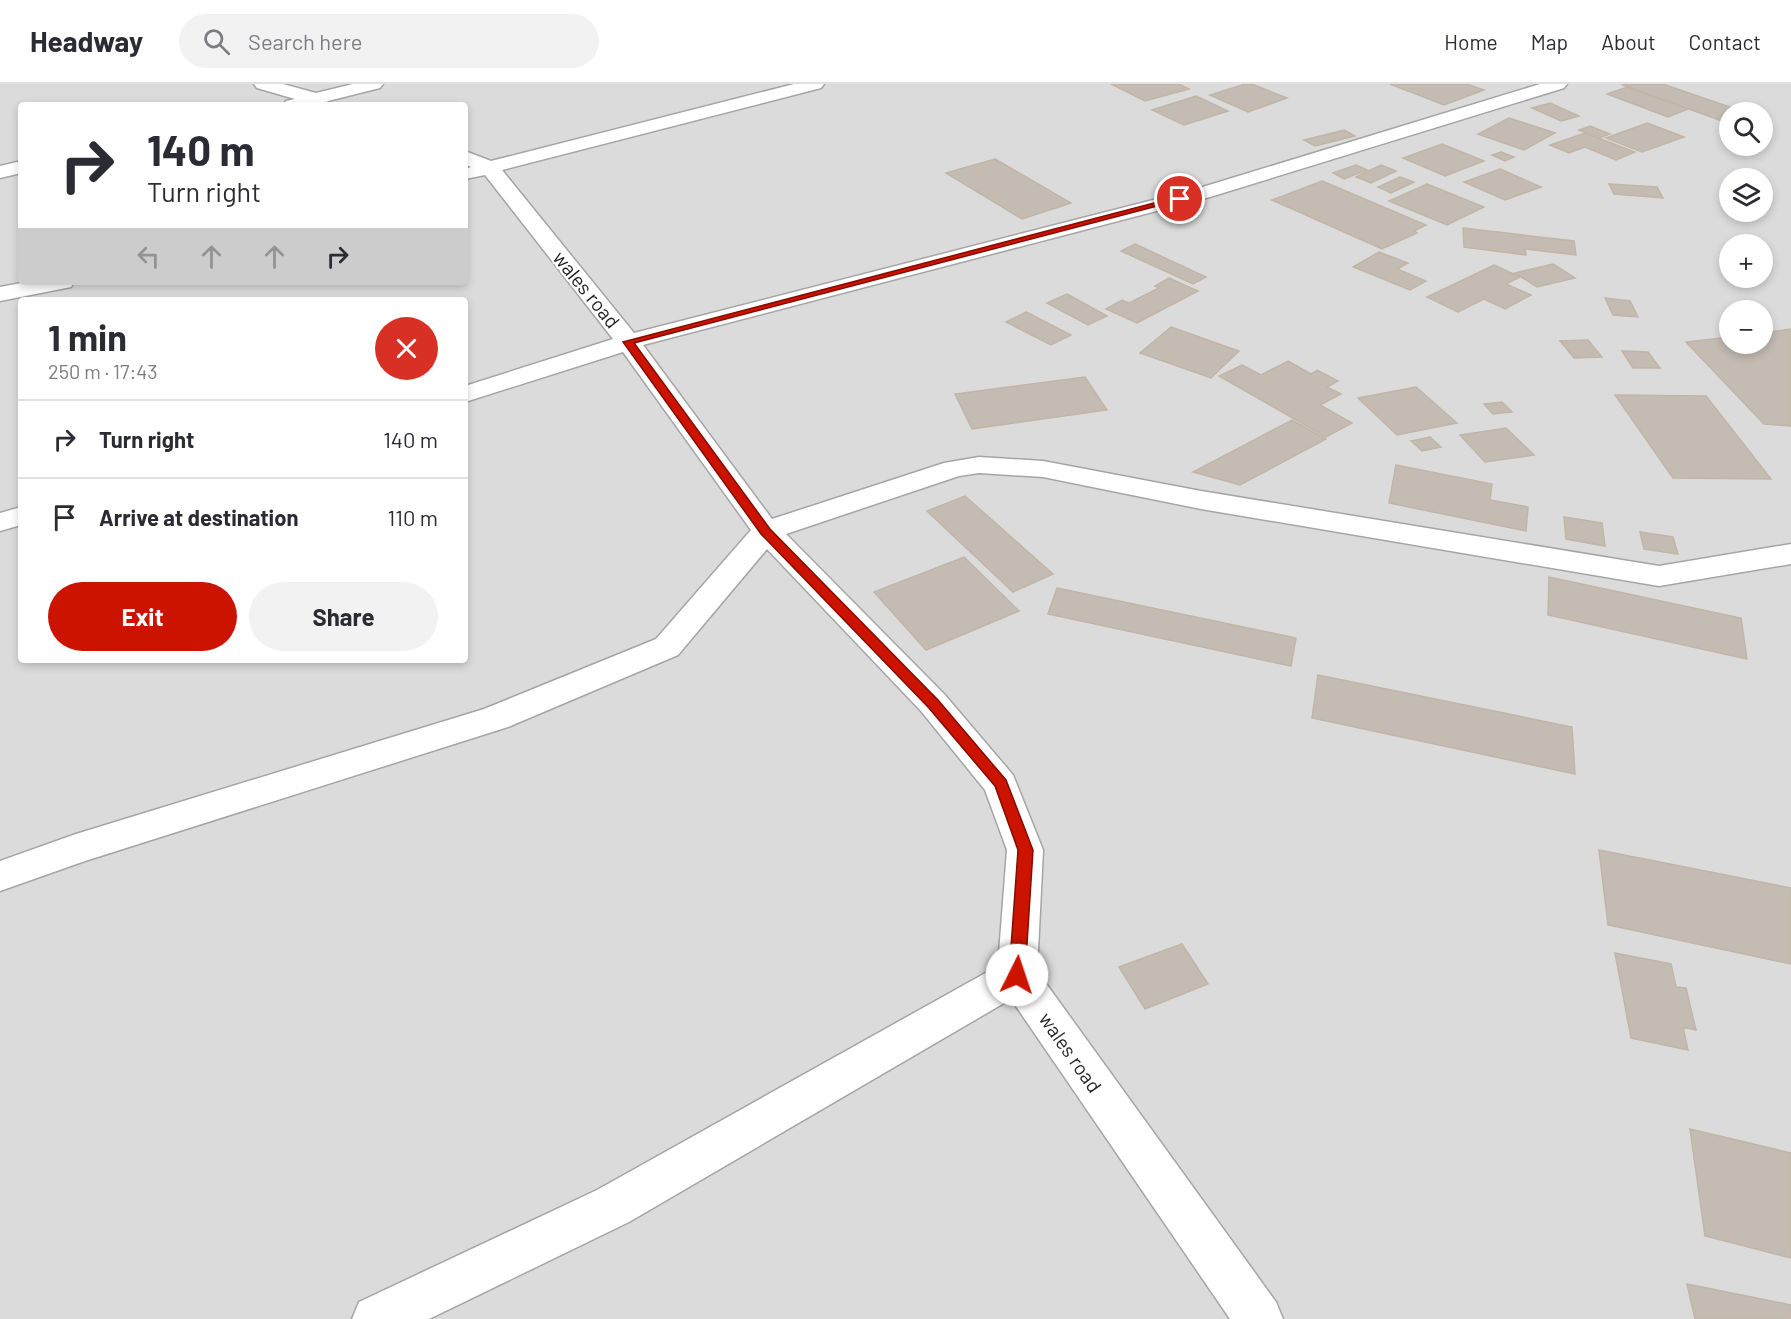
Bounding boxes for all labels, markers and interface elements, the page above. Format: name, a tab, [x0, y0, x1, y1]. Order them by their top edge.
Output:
search box	[179, 14, 599, 68]
text: Headway	[30, 24, 143, 58]
icon: search	[200, 25, 233, 58]
text: Search here	[248, 28, 362, 54]
text: Home	[1444, 29, 1498, 54]
text: Map	[1531, 29, 1568, 54]
text: About	[1601, 29, 1656, 54]
text: Contact	[1689, 29, 1761, 54]
map controls	[1719, 102, 1773, 354]
button: search	[1719, 102, 1773, 156]
text: 140 m	[147, 124, 255, 174]
icon: right	[48, 126, 126, 204]
button: layers	[1719, 168, 1773, 222]
pin	[1154, 173, 1205, 224]
text: Turn right	[147, 175, 261, 207]
icon: arrive	[1163, 182, 1196, 215]
button: +	[1719, 234, 1773, 288]
icon: left	[132, 240, 165, 273]
icon: ahead	[195, 240, 228, 273]
icon: ahead	[258, 240, 291, 273]
icon: right	[321, 240, 354, 273]
street label: wales road	[549, 246, 625, 332]
button: −	[1719, 300, 1773, 354]
text: 1 min	[48, 315, 127, 358]
button: close	[375, 317, 438, 380]
text: 250 m · 17:43	[48, 359, 158, 383]
icon: right	[48, 423, 81, 456]
text: Turn right	[99, 426, 194, 452]
text: 140 m	[383, 426, 438, 452]
icon: arrive	[48, 501, 81, 534]
text: Arrive at destination	[99, 504, 298, 530]
text: 110 m	[388, 504, 438, 530]
button: Exit	[48, 582, 237, 651]
button: Share	[249, 582, 438, 651]
position arrow	[985, 943, 1049, 1007]
street label: wales road	[1035, 1007, 1107, 1097]

